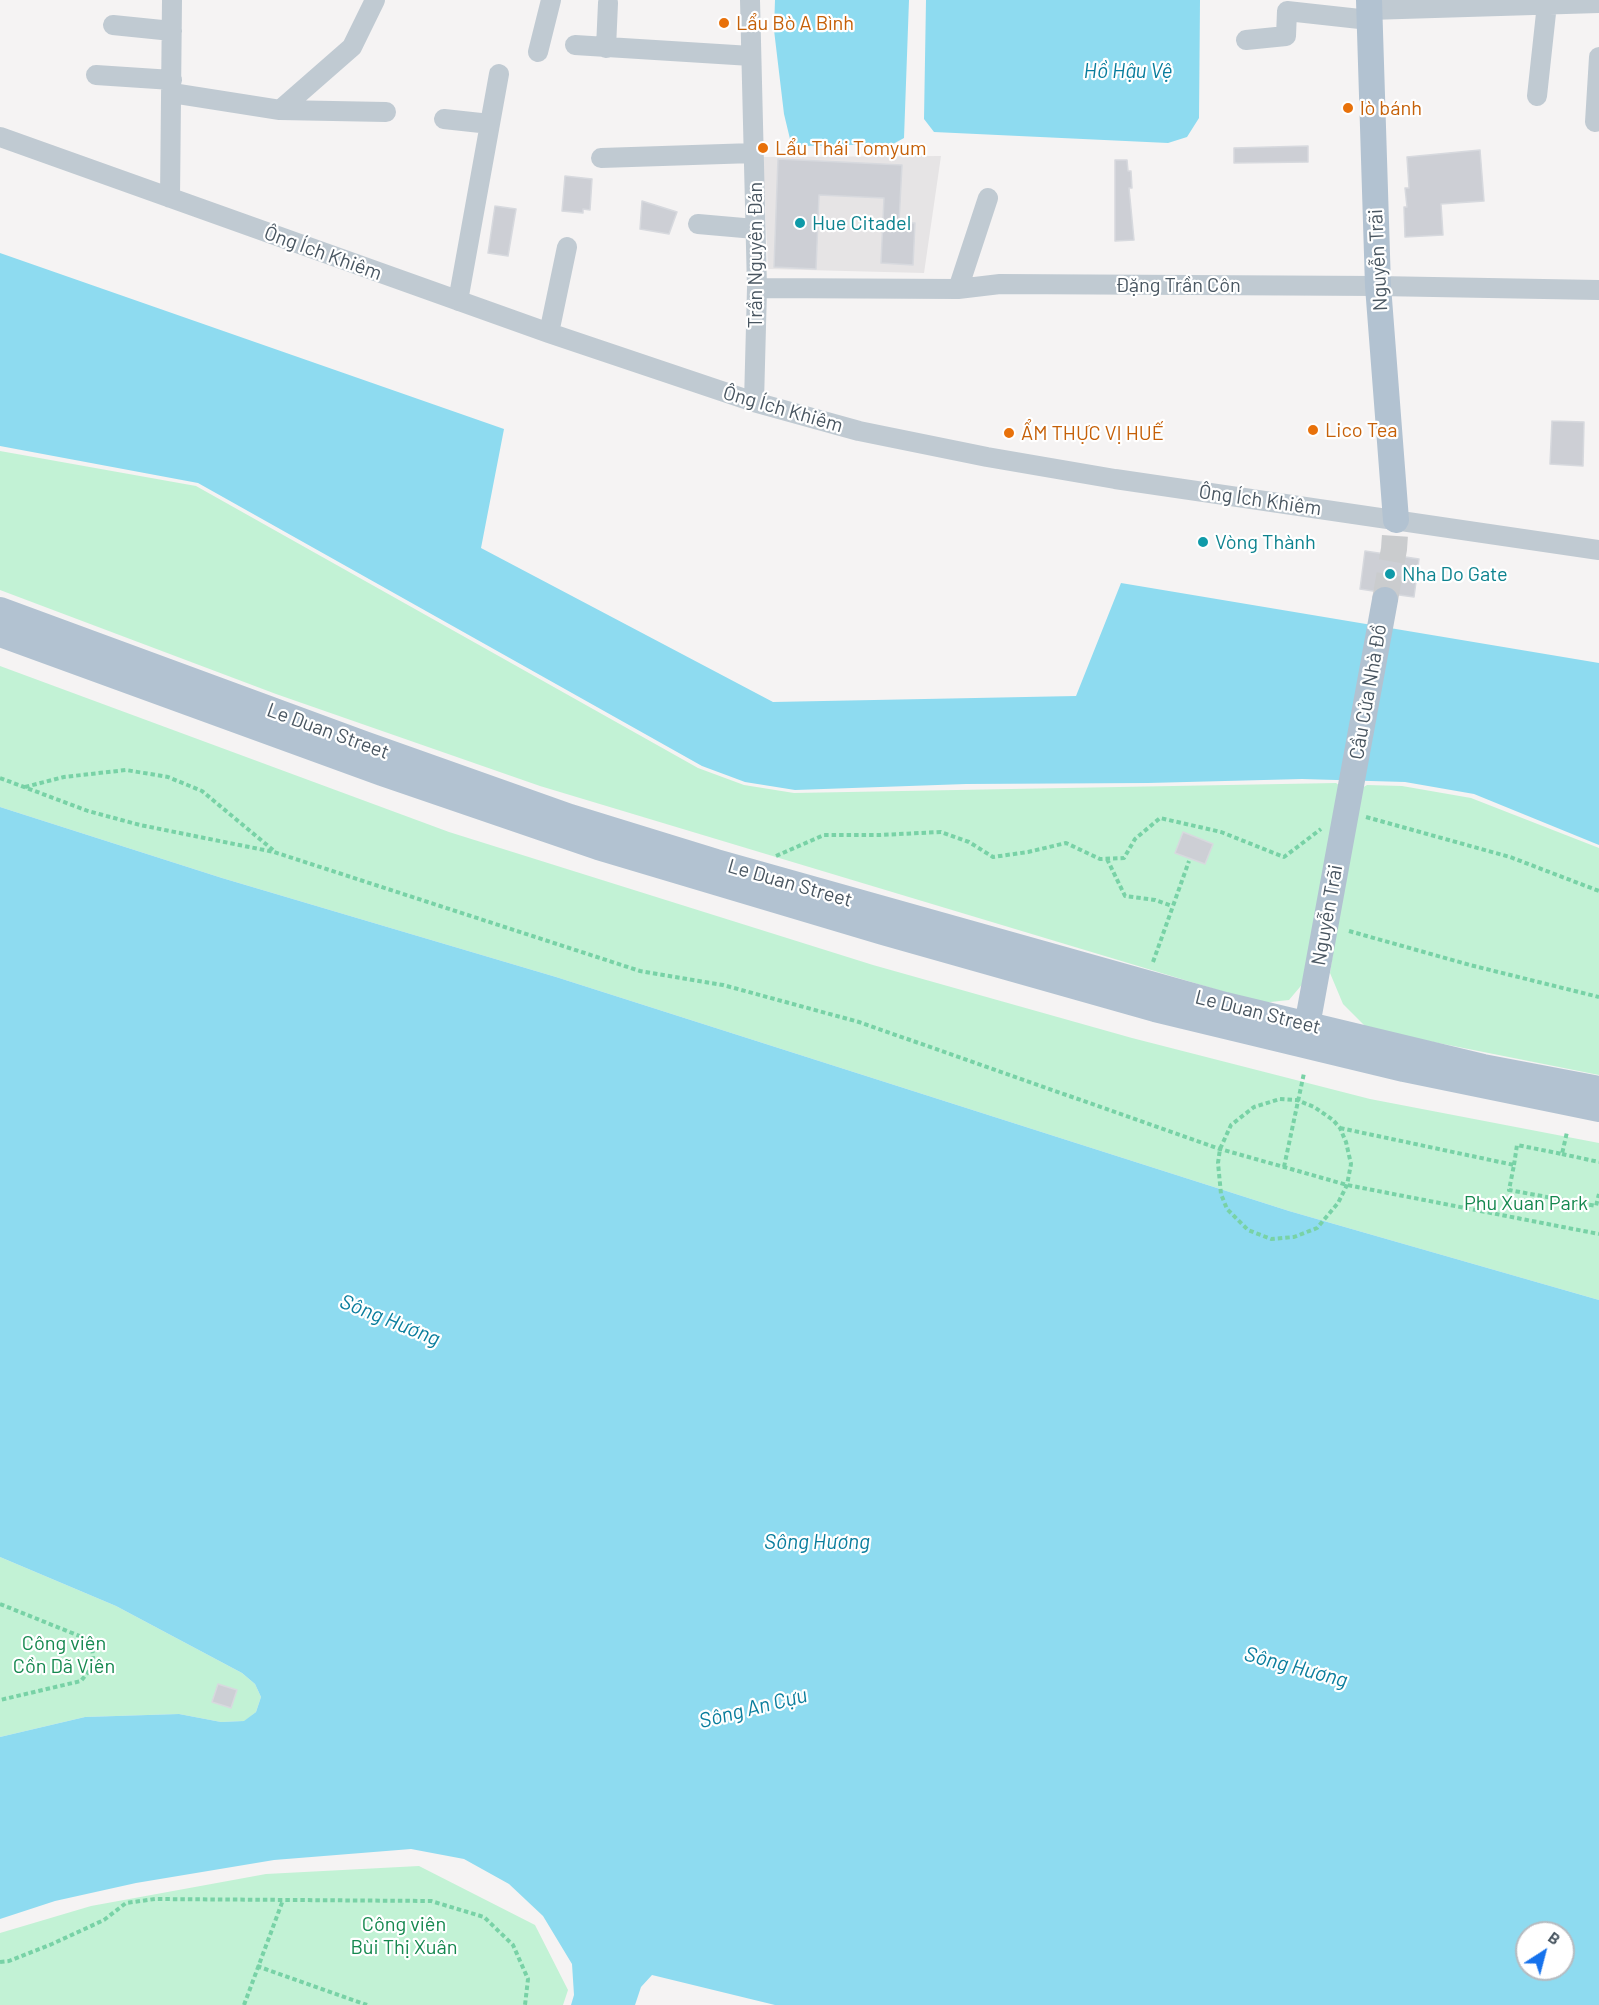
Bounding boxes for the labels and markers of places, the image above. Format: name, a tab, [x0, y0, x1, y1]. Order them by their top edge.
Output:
place label: Lẩu Bò A Bình	[736, 11, 854, 35]
marker: Lẩu Bò A Bình	[717, 16, 731, 30]
place label: lò bánh	[1360, 96, 1422, 120]
marker: lò bánh	[1341, 101, 1355, 115]
place label: Lẩu Thái Tomyum	[775, 136, 926, 160]
marker: Lẩu Thái Tomyum	[756, 141, 770, 155]
place label: Hue Citadel	[812, 211, 911, 235]
marker: Hue Citadel	[793, 216, 807, 230]
place label: Lico Tea	[1325, 418, 1397, 442]
place label: ẨM THỰC VỊ HUẾ	[1021, 421, 1164, 445]
marker: Lico Tea	[1306, 423, 1320, 437]
marker: ẨM THỰC VỊ HUẾ	[1002, 426, 1016, 440]
place label: Vòng Thành	[1215, 530, 1316, 554]
marker: Vòng Thành	[1196, 535, 1210, 549]
place label: Nha Do Gate	[1402, 562, 1508, 586]
marker: Nha Do Gate	[1383, 567, 1397, 581]

